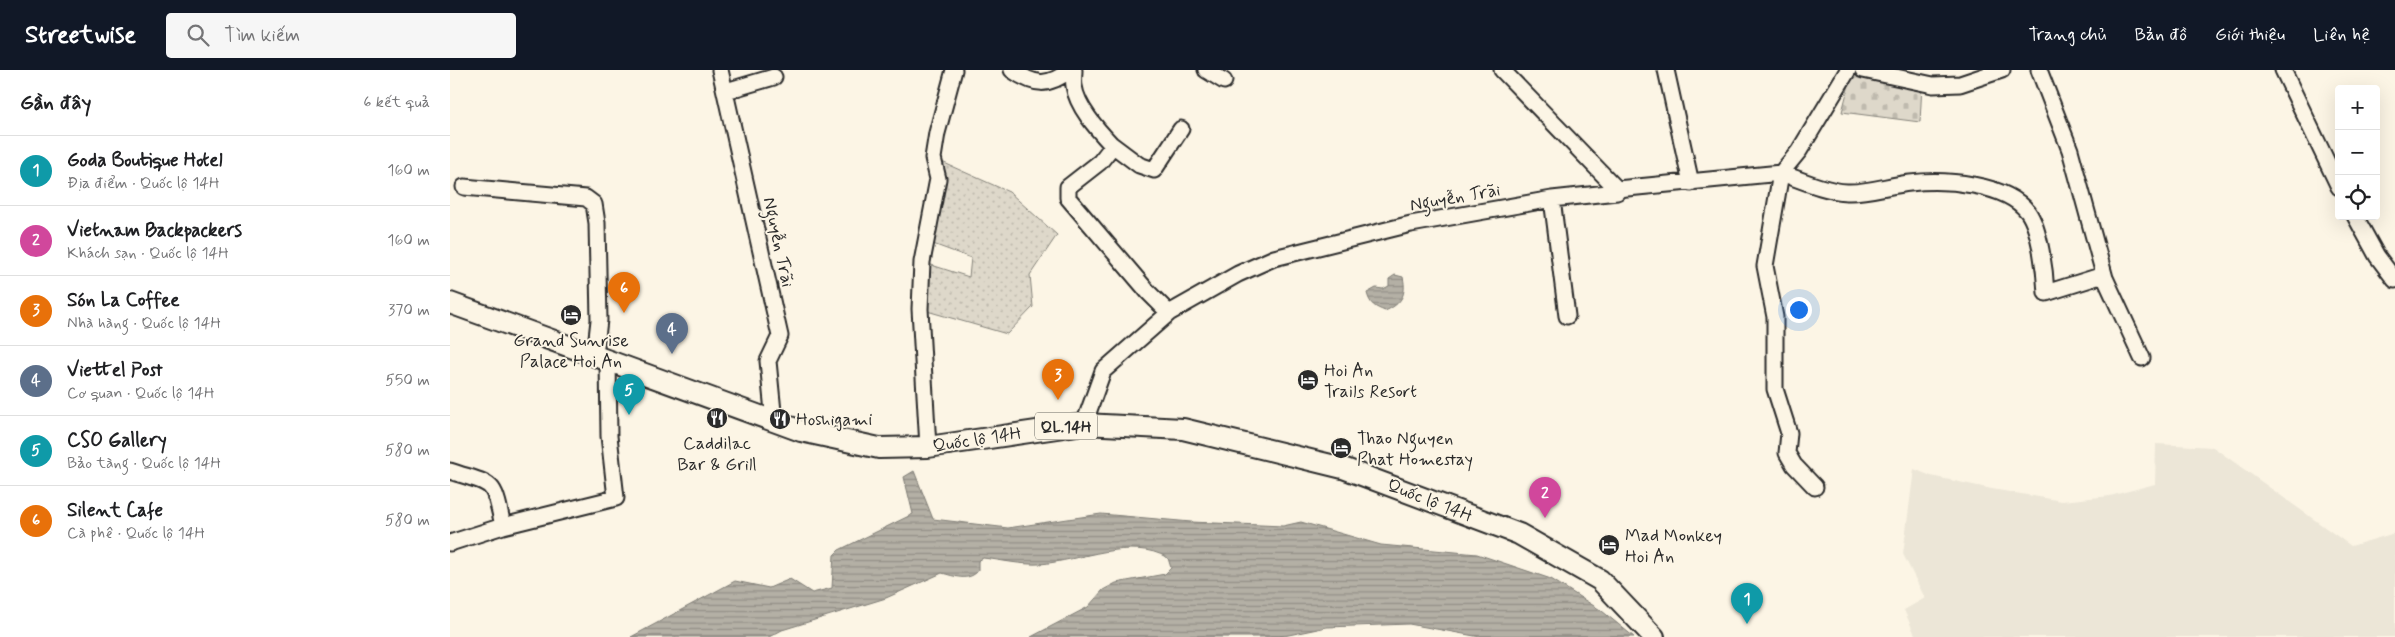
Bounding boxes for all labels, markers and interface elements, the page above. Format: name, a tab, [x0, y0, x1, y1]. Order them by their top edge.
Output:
search box	[166, 13, 516, 58]
text: Streetwise	[25, 20, 136, 51]
icon: search	[184, 21, 212, 49]
text: Tìm kiếm	[224, 23, 300, 48]
text: Trang chủ	[2029, 23, 2107, 47]
text: Bản đồ	[2135, 23, 2187, 47]
text: Giới thiệu	[2215, 23, 2285, 47]
text: Liên hệ	[2313, 23, 2370, 47]
map controls	[2335, 85, 2380, 220]
button: +	[2335, 85, 2380, 130]
text: Gần đây	[20, 89, 91, 117]
text: 6 kết quả	[363, 92, 430, 113]
button: −	[2335, 130, 2380, 175]
text: Goda Boutique Hotel	[67, 148, 222, 173]
text: 1	[32, 160, 40, 181]
text: 160 m	[387, 160, 430, 181]
text: Địa điểm · Quốc lộ 14H	[67, 173, 220, 194]
button: locate	[2335, 175, 2380, 220]
street label: Nguyễn Trãi	[1408, 178, 1503, 220]
street label: Nguyễn Trãi	[755, 195, 799, 290]
text: Vietnam Backpackers	[67, 218, 242, 243]
text: 2	[32, 230, 40, 251]
text: 160 m	[387, 230, 430, 251]
text: Khách sạn · Quốc lộ 14H	[67, 243, 229, 264]
pin: 6	[608, 272, 640, 313]
text: Són La Coffee	[67, 288, 180, 313]
your location	[1786, 297, 1812, 323]
text: 3	[32, 300, 40, 321]
text: 370 m	[388, 300, 430, 321]
hotel icon: Grand Sunrise Palace Hoi An	[559, 303, 583, 327]
text: Nhà hàng · Quốc lộ 14H	[67, 313, 221, 334]
pin: 4	[656, 313, 688, 354]
place label: Grand Sunrise Palace Hoi An	[513, 329, 629, 374]
text: Viettel Post	[67, 358, 163, 383]
pin: 3	[1042, 359, 1074, 400]
place label: Hoi An Trails Resort	[1324, 359, 1417, 404]
hotel icon: Hoi An Trails Resort	[1296, 368, 1320, 392]
text: 4	[31, 370, 41, 391]
text: 550 m	[385, 370, 430, 391]
pin: 5	[613, 374, 645, 415]
text: Cơ quan · Quốc lộ 14H	[67, 383, 215, 404]
restaurant icon: Caddilac Bar & Grill	[705, 406, 729, 430]
restaurant icon: Hoshigami	[768, 407, 792, 431]
place label: Hoshigami	[796, 408, 872, 432]
road number: QL.14H	[1035, 412, 1097, 440]
street label: Quốc lộ 14H	[931, 421, 1023, 459]
place label: Thao Nguyen Phat Homestay	[1357, 427, 1473, 472]
text: CSO Gallery	[67, 428, 167, 453]
place label: Caddilac Bar & Grill	[677, 432, 757, 477]
hotel icon: Thao Nguyen Phat Homestay	[1329, 436, 1353, 460]
text: 5	[31, 440, 41, 461]
text: 580 m	[385, 440, 430, 461]
text: Bảo tàng · Quốc lộ 14H	[67, 453, 221, 474]
street label: Quốc lộ 14H	[1384, 474, 1476, 528]
pin: 2	[1529, 477, 1561, 518]
text: Silent Cafe	[67, 498, 163, 523]
text: 6	[32, 510, 40, 531]
text: 580 m	[385, 510, 430, 531]
text: Cà phê · Quốc lộ 14H	[67, 523, 205, 544]
place label: Mad Monkey Hoi An	[1625, 524, 1722, 569]
hotel icon: Mad Monkey Hoi An	[1597, 533, 1621, 557]
pin: 1	[1731, 583, 1763, 624]

